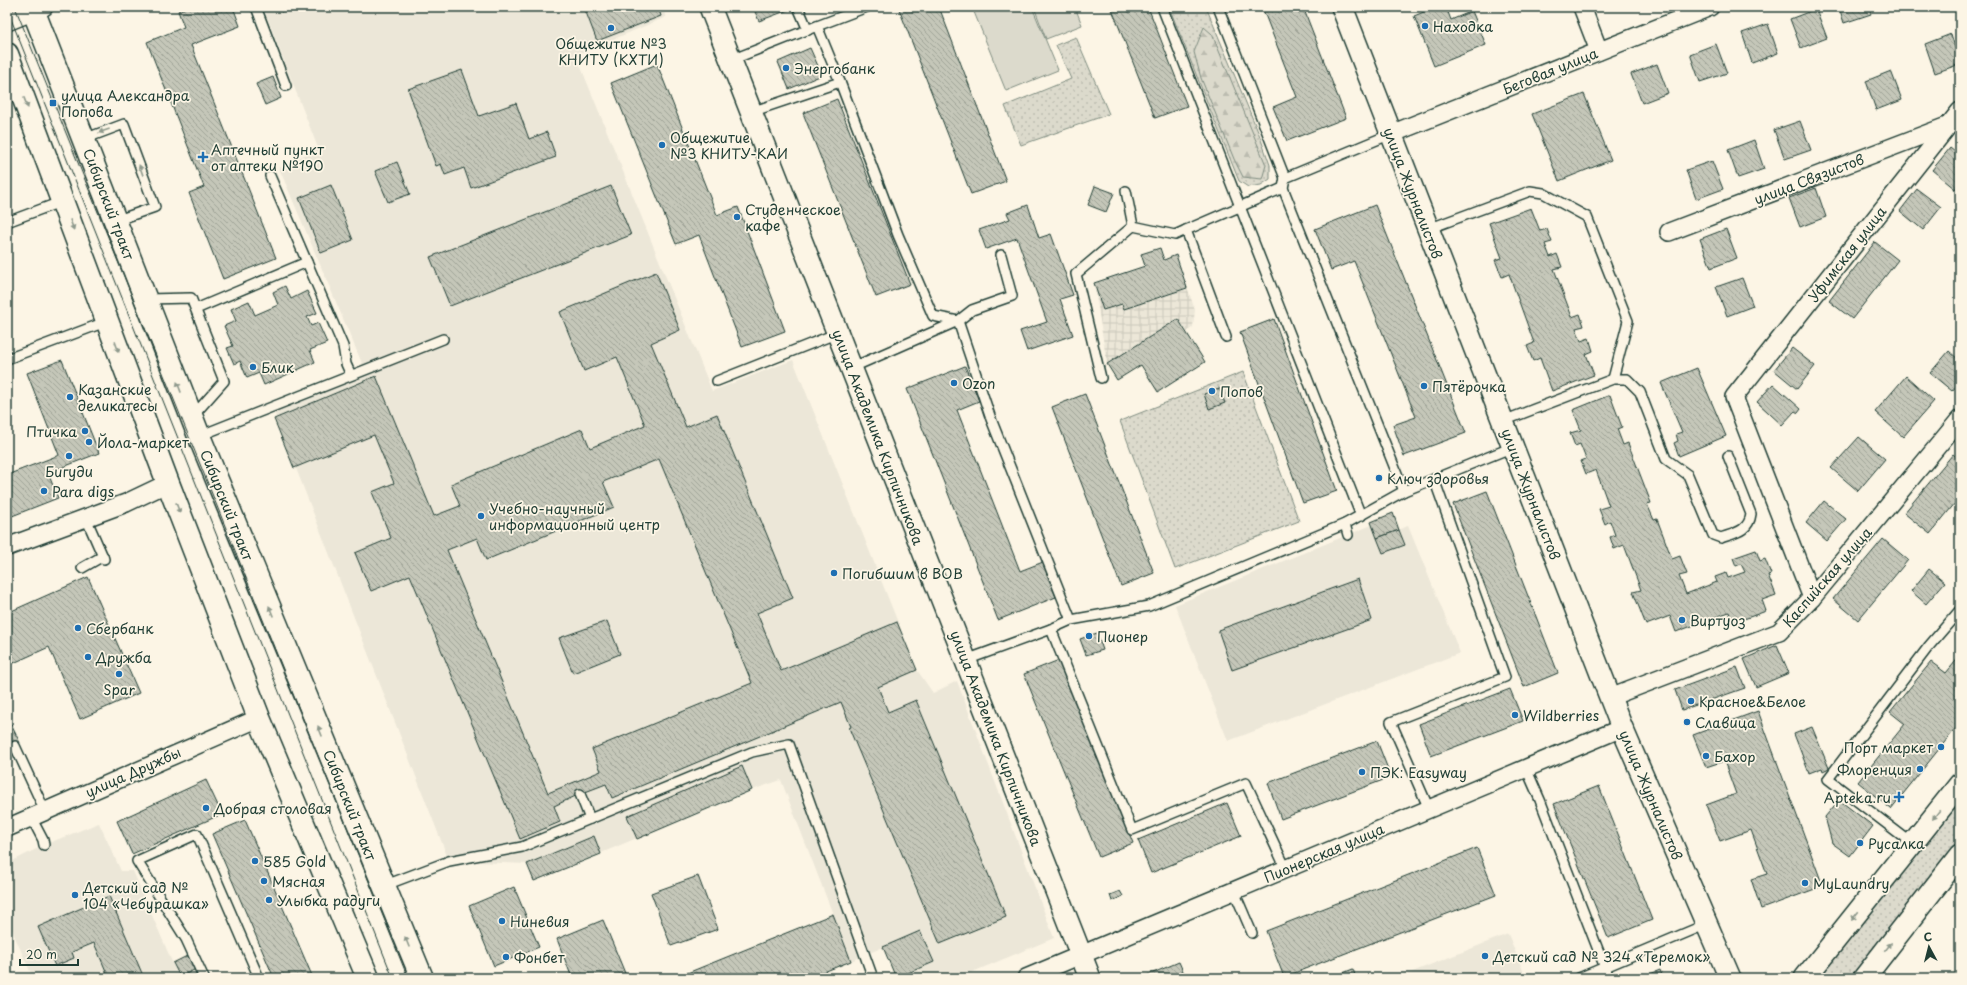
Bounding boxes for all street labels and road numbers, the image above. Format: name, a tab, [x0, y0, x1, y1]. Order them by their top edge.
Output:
street label: Беговая улица	[1499, 42, 1601, 100]
street label: улица Журналистов	[1378, 124, 1448, 262]
street label: Сибирский тракт	[78, 145, 140, 263]
street label: улица Связистов	[1751, 148, 1867, 210]
street label: Уфимская улица	[1803, 201, 1891, 306]
street label: улица Академика Кирпичникова	[827, 326, 929, 548]
street label: улица Журналистов	[1496, 425, 1566, 563]
street label: Сибирский тракт	[195, 447, 259, 564]
street label: Каспийская улица	[1778, 522, 1877, 632]
street label: улица Академика Кирпичникова	[945, 627, 1047, 849]
street label: улица Журналистов	[1614, 727, 1688, 863]
street label: улица Дружбы	[82, 741, 184, 803]
street label: Сибирский тракт	[318, 747, 382, 864]
street label: Пионерская улица	[1261, 818, 1388, 888]

